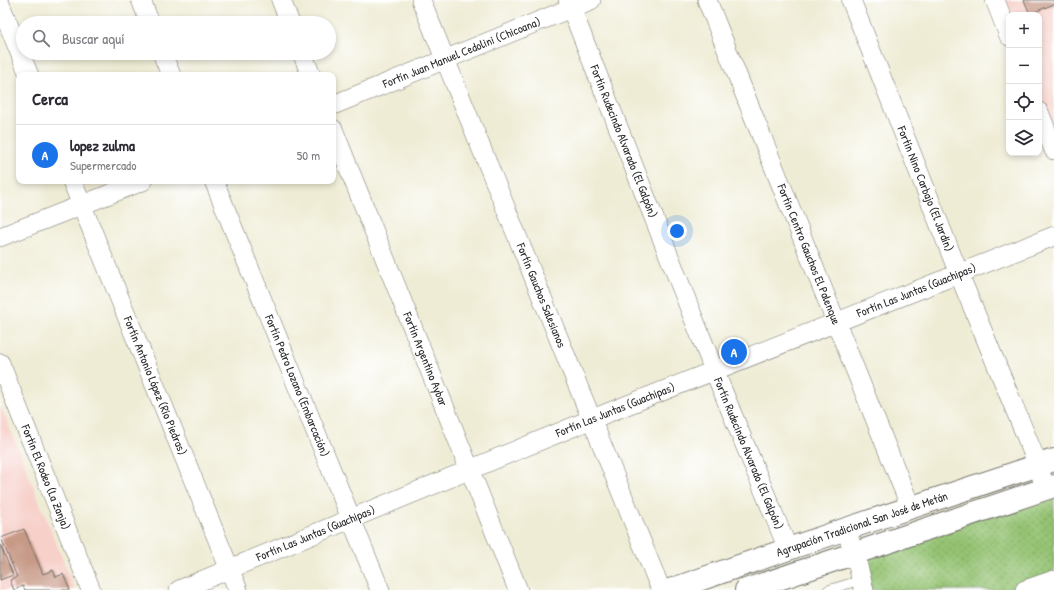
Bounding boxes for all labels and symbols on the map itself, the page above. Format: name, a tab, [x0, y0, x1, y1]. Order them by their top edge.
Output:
street label: Fortín Juan Manuel Cedolini (Chicoana)	[379, 12, 543, 92]
street label: Fortín Rudecindo Alvarado (El Galpón)	[586, 61, 662, 220]
street label: Fortín Nino Carbajo (El Jardín)	[893, 123, 958, 254]
street label: Fortín Centro Gauchos El Palenque	[773, 181, 845, 327]
your location	[667, 221, 687, 241]
street label: Fortín Gauchos Salesianos	[512, 240, 571, 350]
street label: Fortín Las Juntas (Guachipas)	[853, 259, 979, 322]
street label: Fortín Argentino Aybar	[399, 308, 453, 409]
street label: Fortín Pedro Lozano (Embarcación)	[261, 311, 334, 459]
street label: Fortín Antonio López (Río Piedras)	[119, 313, 191, 457]
pin: A	[721, 337, 747, 367]
street label: Fortín Rudecindo Alvarado (El Galpón)	[710, 374, 788, 532]
street label: Fortín Las Juntas (Guachipas)	[552, 378, 677, 442]
street label: Fortín El Rodeo (La Zanja)	[17, 421, 75, 532]
street label: Agrupación Tradicional San José de Metán	[774, 487, 950, 561]
street label: Fortín Las Juntas (Guachipas)	[253, 501, 378, 565]

